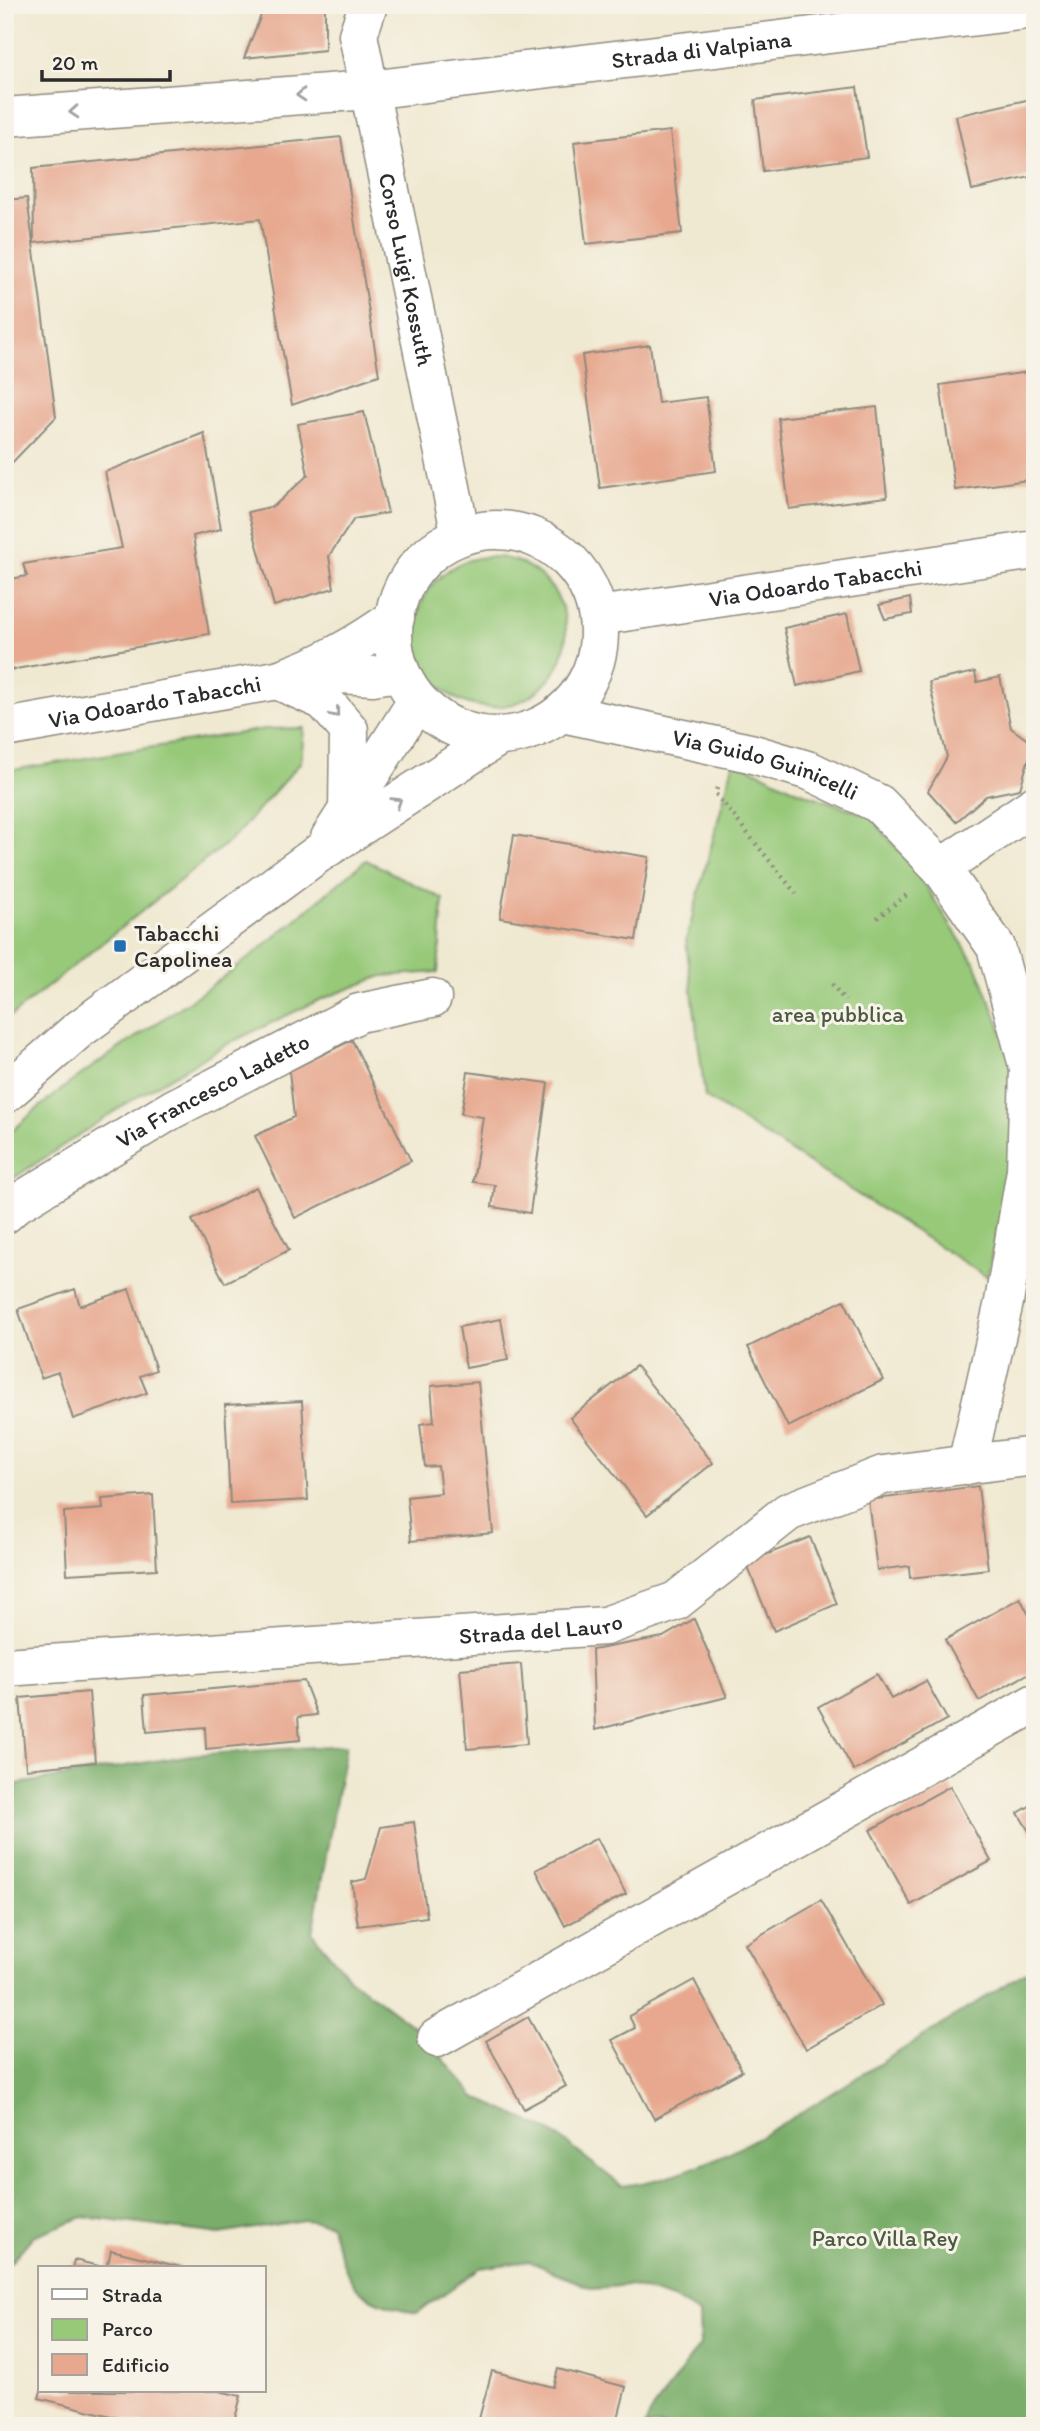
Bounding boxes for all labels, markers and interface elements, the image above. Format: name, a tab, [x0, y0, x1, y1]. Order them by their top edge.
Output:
street label: Strada di Valpiana	[610, 25, 793, 74]
scale bar	[42, 38, 170, 82]
text: 20 m	[52, 50, 99, 75]
one-way arrow	[295, 87, 306, 102]
one-way arrow	[68, 104, 79, 119]
street label: Corso Luigi Kossuth	[373, 170, 440, 369]
street label: Via Odoardo Tabacchi	[707, 553, 924, 613]
street label: Via Odoardo Tabacchi	[46, 669, 263, 734]
one-way arrow	[327, 705, 339, 718]
street label: Via Guido Guinicelli	[670, 723, 863, 806]
one-way arrow	[390, 798, 403, 811]
place label: Tabacchi Capolinea	[134, 919, 232, 973]
marker: Tabacchi Capolinea	[112, 938, 128, 954]
park label: area pubblica	[772, 1000, 904, 1028]
street label: Via Francesco Ladetto	[111, 1027, 314, 1154]
street label: Strada del Lauro	[458, 1607, 626, 1650]
park label: Parco Villa Rey	[812, 2224, 958, 2252]
legend	[38, 2266, 266, 2392]
text: Strada	[102, 2282, 162, 2307]
text: Parco	[102, 2316, 153, 2341]
text: Edificio	[102, 2352, 170, 2377]

